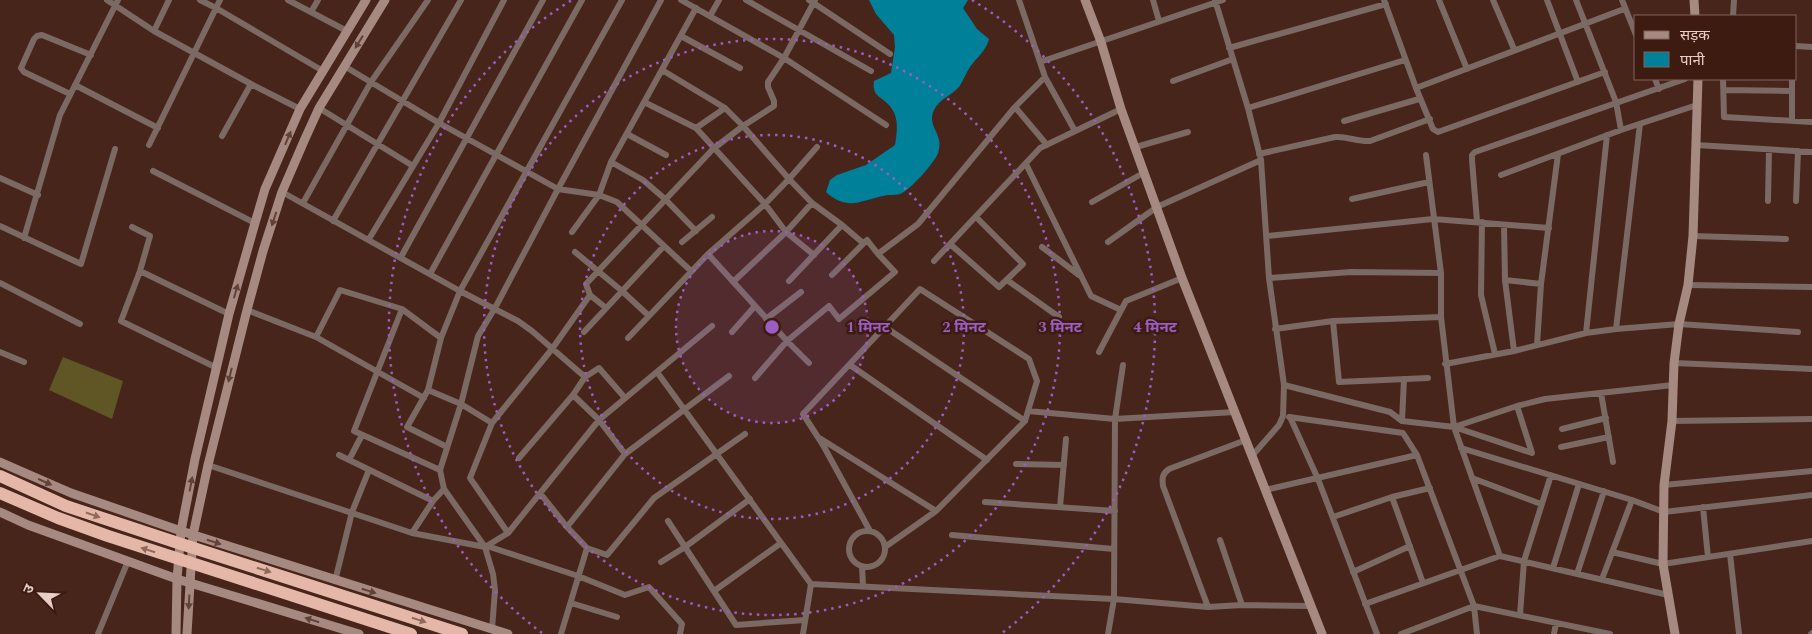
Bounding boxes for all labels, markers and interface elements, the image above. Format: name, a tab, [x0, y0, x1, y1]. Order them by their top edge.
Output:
legend	[1634, 15, 1797, 80]
text: सड़क	[1680, 24, 1710, 47]
one-way arrow	[355, 35, 364, 48]
text: पानी	[1680, 49, 1706, 72]
one-way arrow	[284, 131, 292, 145]
one-way arrow	[269, 212, 277, 227]
one-way arrow	[232, 284, 240, 299]
text: 1 मिनट	[846, 316, 891, 339]
text: 2 मिनट	[942, 316, 987, 339]
text: 3 मिनट	[1038, 316, 1083, 339]
text: 4 मिनट	[1133, 316, 1178, 339]
centre of rings	[763, 318, 781, 336]
one-way arrow	[226, 368, 234, 383]
one-way arrow	[187, 475, 195, 491]
one-way arrow	[38, 478, 52, 486]
one-way arrow	[86, 512, 101, 519]
one-way arrow	[207, 538, 222, 546]
one-way arrow	[140, 545, 155, 553]
one-way arrow	[257, 567, 272, 575]
north arrow	[15, 569, 65, 619]
text: उ	[17, 580, 40, 597]
one-way arrow	[362, 587, 377, 595]
one-way arrow	[184, 594, 192, 610]
one-way arrow	[304, 615, 319, 623]
one-way arrow	[412, 617, 427, 625]

